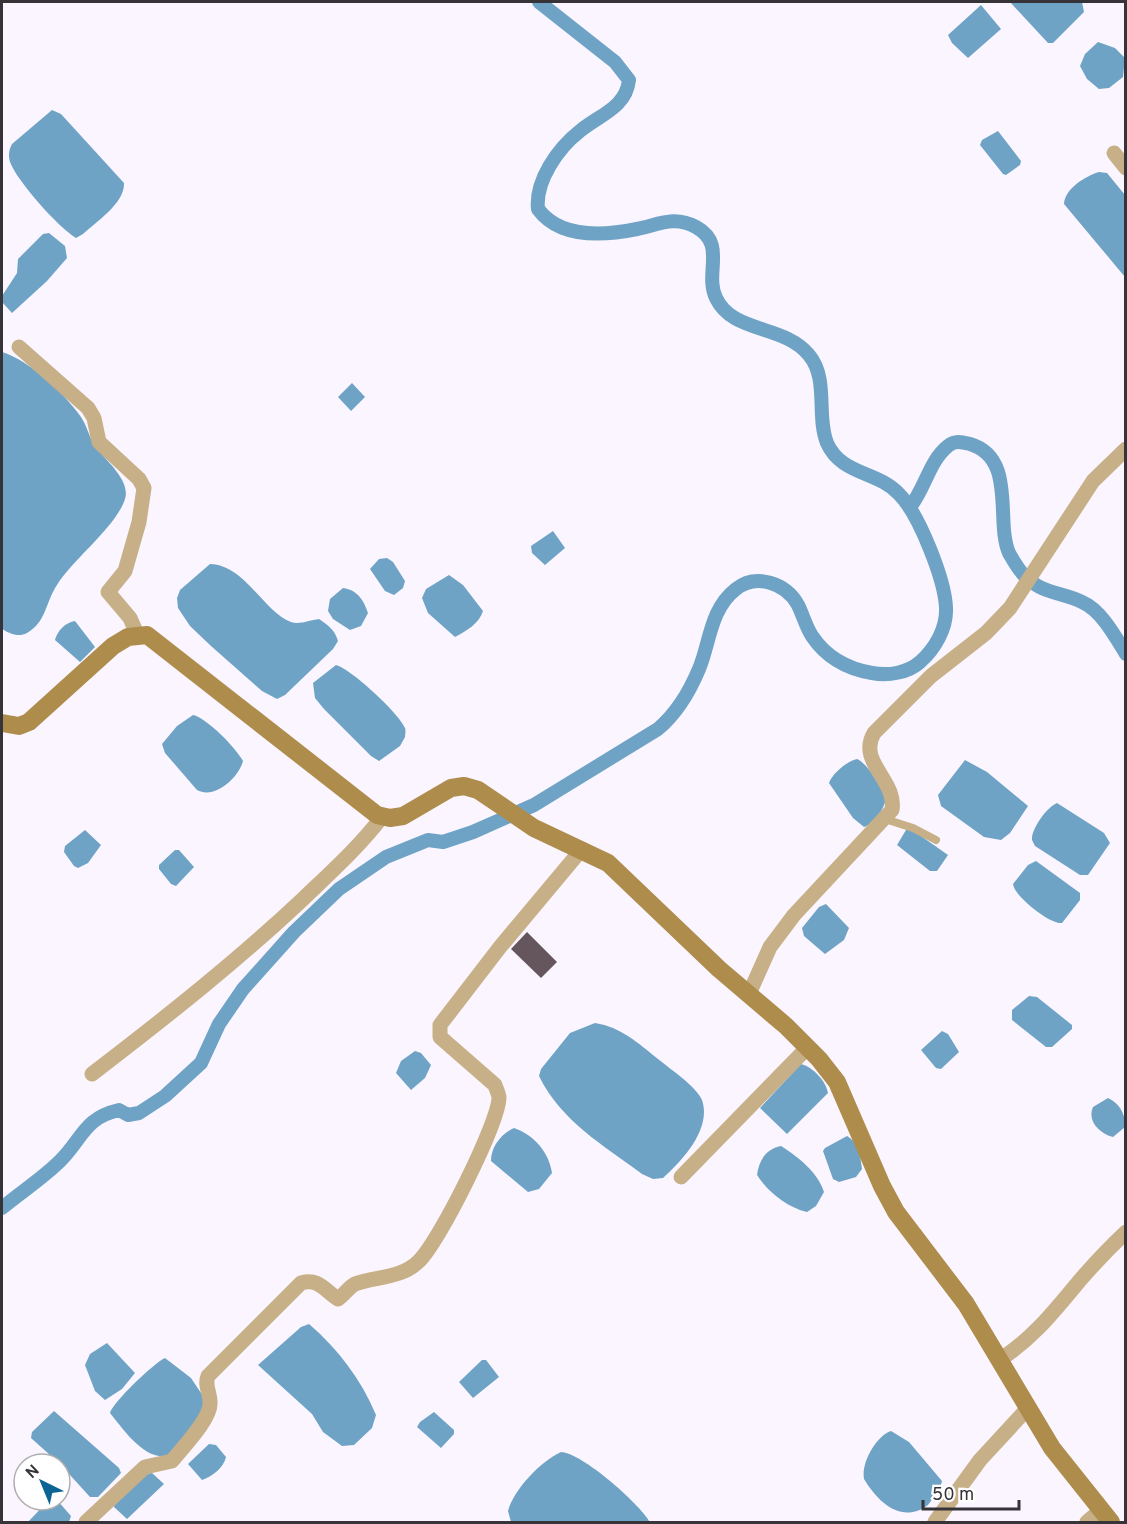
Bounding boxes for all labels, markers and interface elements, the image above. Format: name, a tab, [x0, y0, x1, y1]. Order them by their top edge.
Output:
north arrow	[12, 1452, 72, 1512]
text: N	[22, 1461, 44, 1484]
scale bar	[923, 1473, 1019, 1511]
text: 50 m	[932, 1484, 974, 1507]

